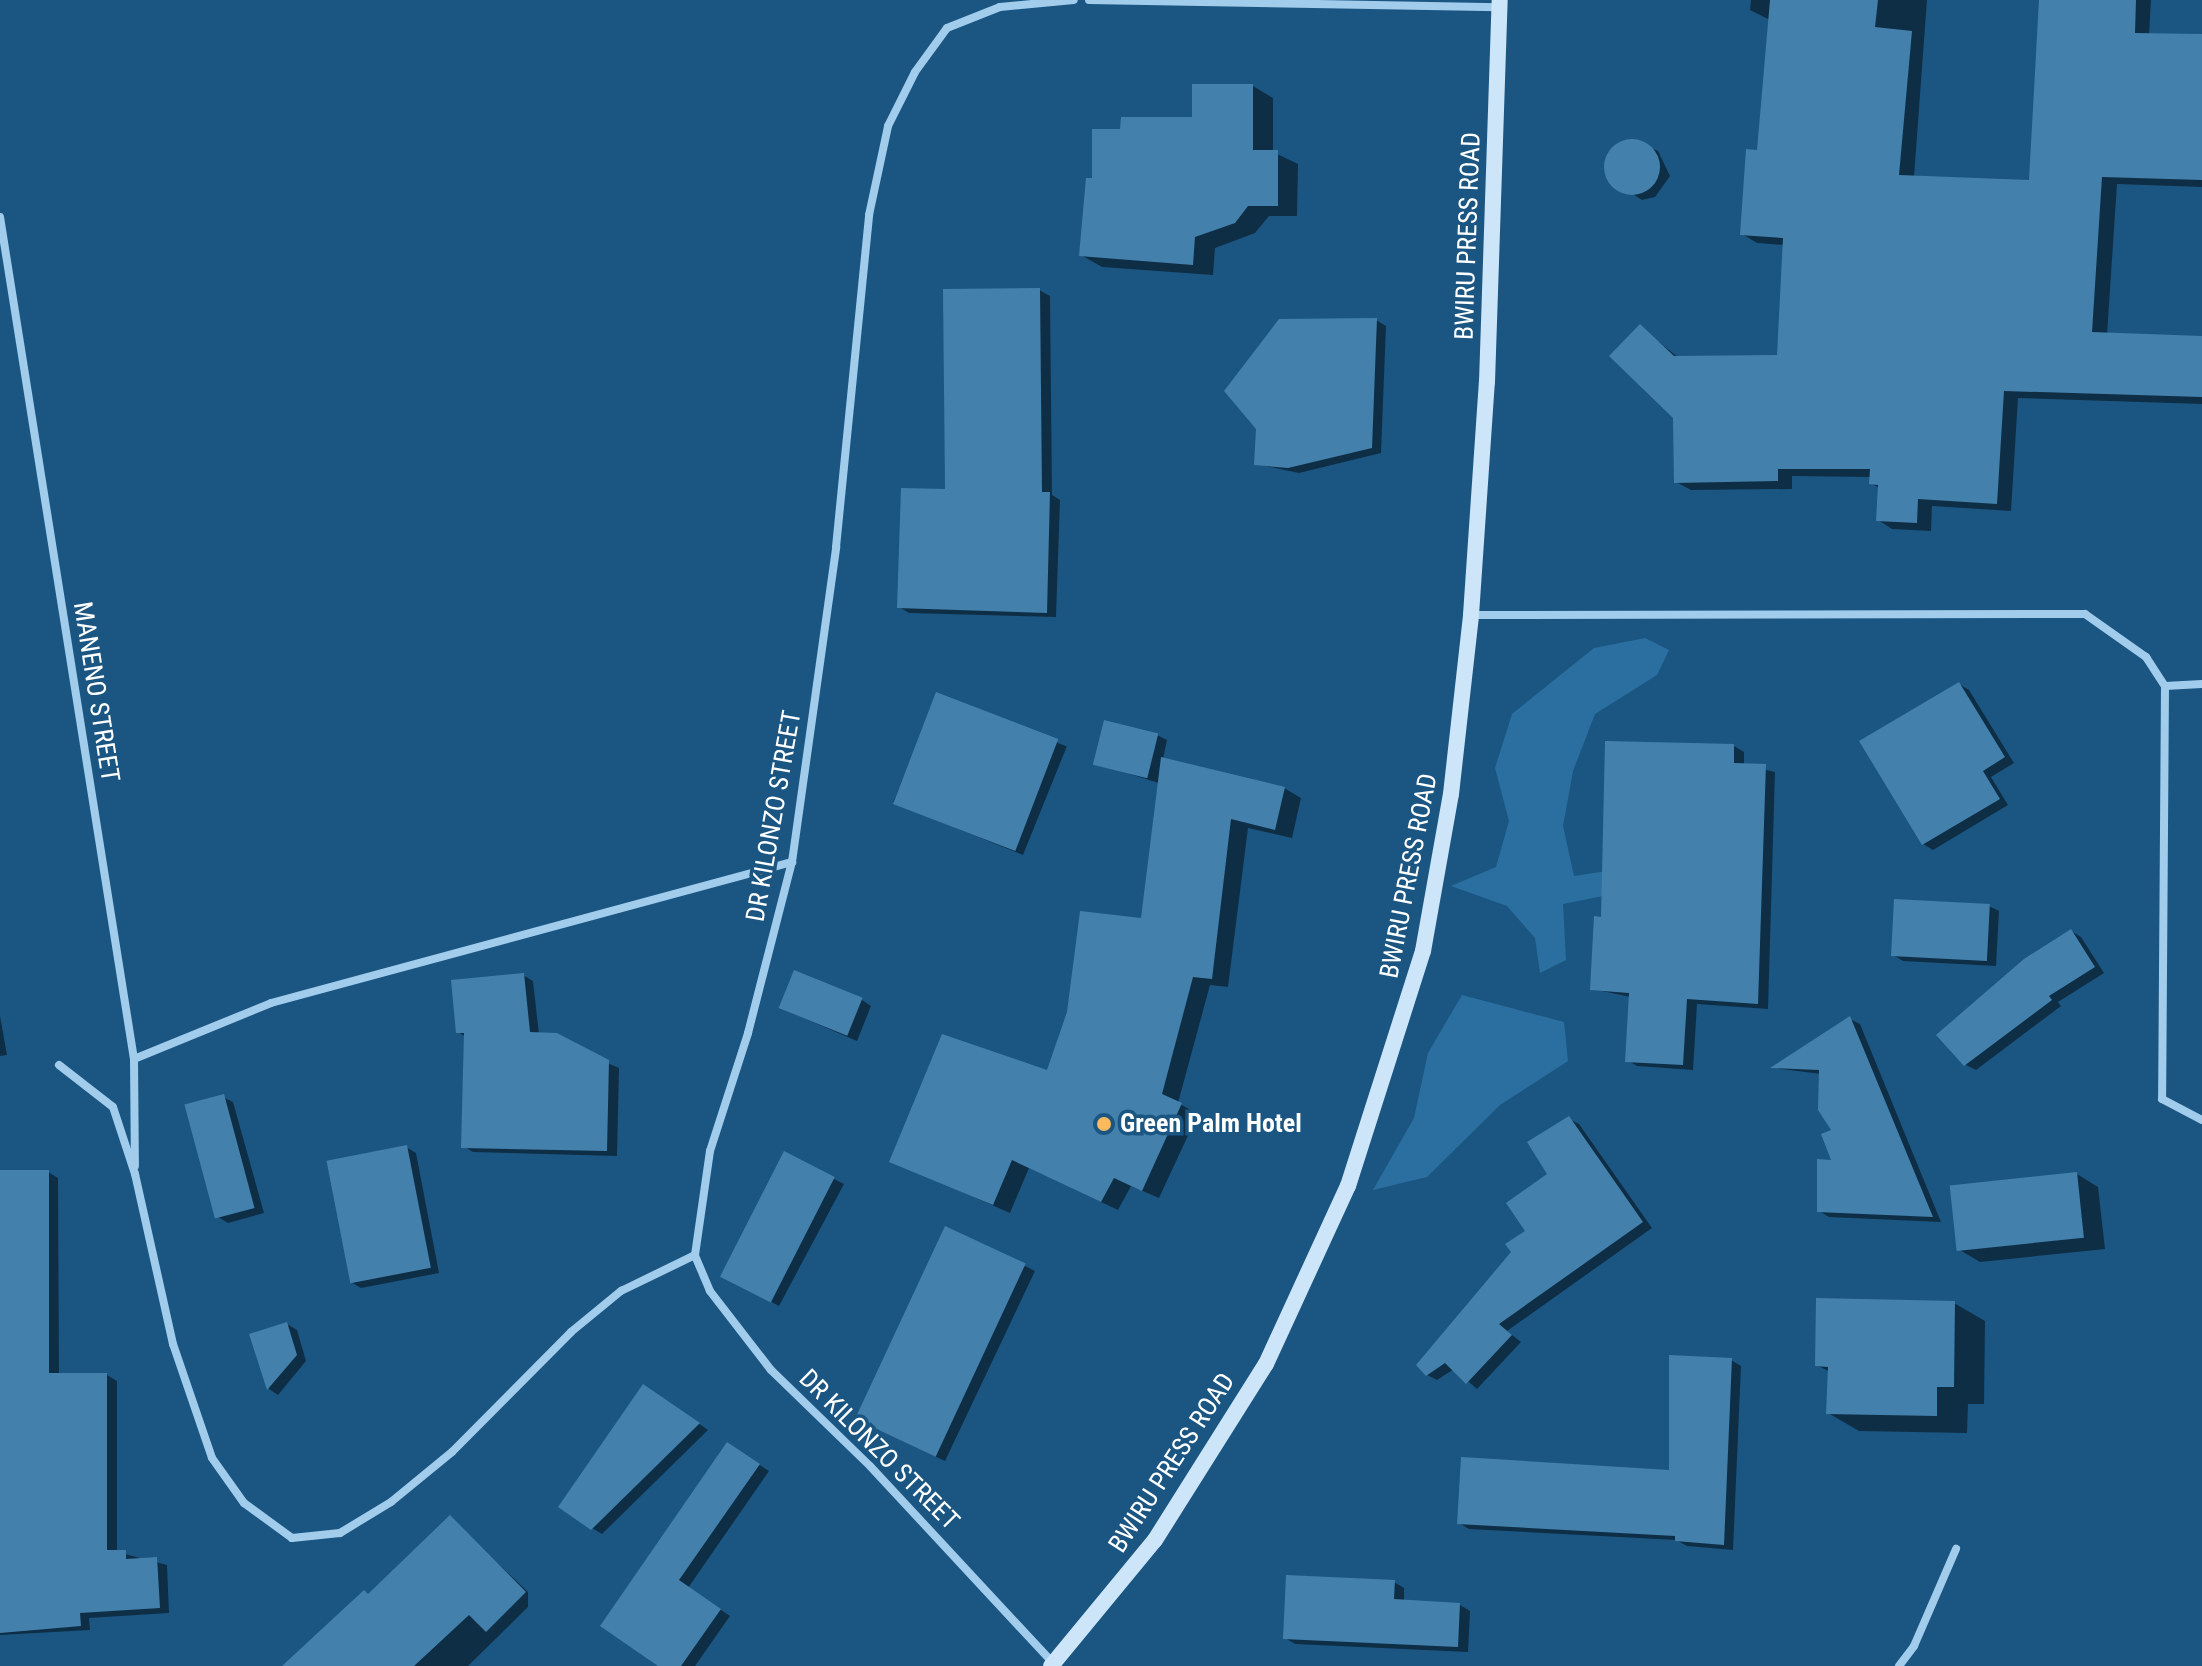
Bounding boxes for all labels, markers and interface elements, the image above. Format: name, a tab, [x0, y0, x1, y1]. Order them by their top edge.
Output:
street label: BWIRU PRESS ROAD	[1449, 132, 1487, 340]
street label: MANENO STREET	[66, 600, 126, 784]
street label: DR KILONZO STREET	[740, 708, 808, 924]
street label: BWIRU PRESS ROAD	[1374, 771, 1444, 981]
place label: Green Palm Hotel	[1120, 1108, 1302, 1140]
marker: Green Palm Hotel	[1095, 1115, 1113, 1133]
street label: DR KILONZO STREET	[792, 1363, 966, 1537]
street label: BWIRU PRESS ROAD	[1102, 1367, 1242, 1559]

